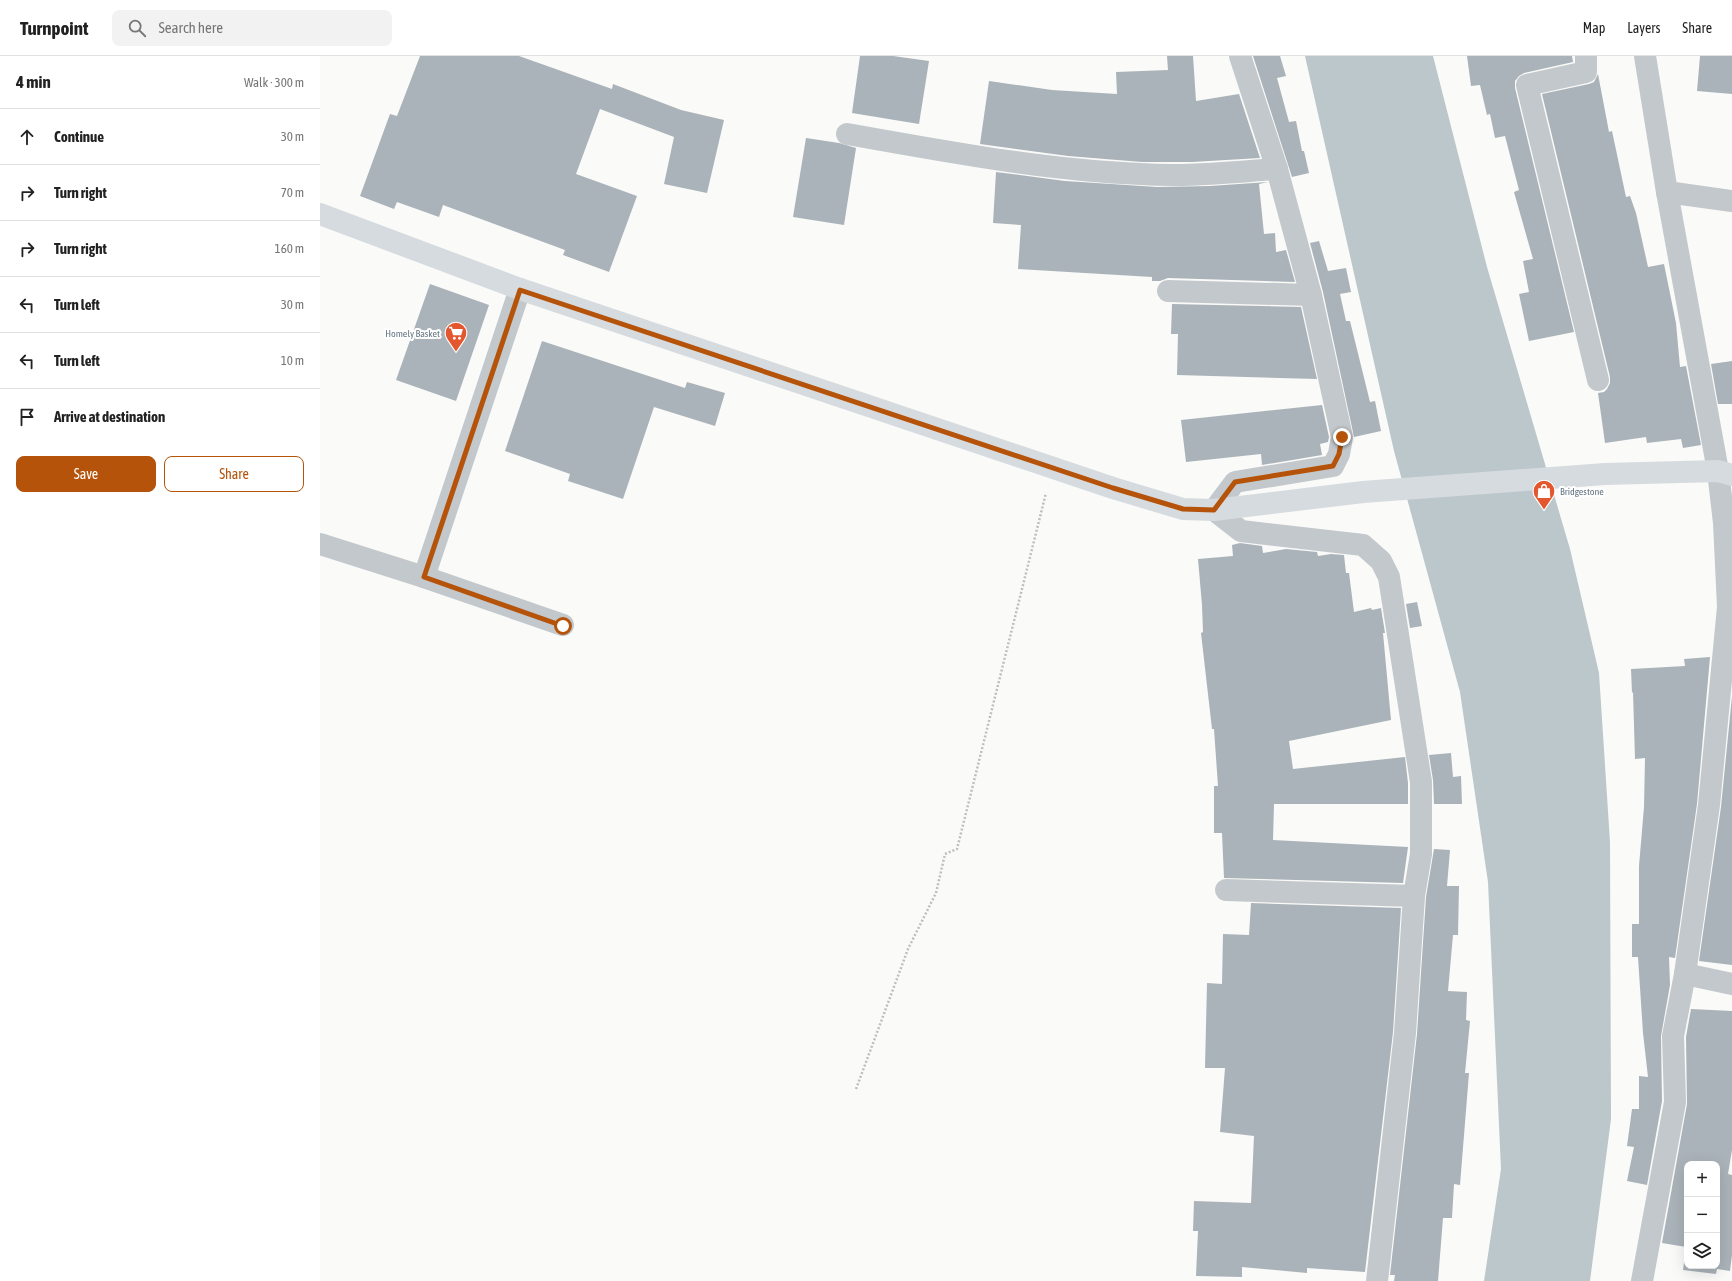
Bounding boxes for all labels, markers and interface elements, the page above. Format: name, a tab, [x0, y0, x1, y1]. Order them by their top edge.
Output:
search box	[112, 10, 392, 46]
text: Turnpoint	[20, 17, 88, 39]
icon: search	[126, 17, 148, 39]
text: Search here	[158, 19, 223, 36]
text: Map	[1583, 20, 1605, 36]
text: Layers	[1627, 20, 1660, 36]
text: Share	[1682, 20, 1712, 36]
text: 4 min	[16, 72, 51, 92]
text: Walk · 300 m	[244, 75, 304, 90]
icon: ahead	[16, 126, 38, 148]
text: Continue	[54, 128, 104, 145]
text: 30 m	[281, 129, 304, 144]
icon: right	[16, 182, 38, 204]
text: Turn right	[54, 184, 107, 201]
text: 70 m	[281, 185, 304, 200]
icon: right	[16, 238, 38, 260]
text: Turn right	[54, 240, 107, 257]
text: 160 m	[275, 241, 304, 256]
icon: left	[16, 294, 38, 316]
text: Turn left	[54, 296, 100, 313]
text: 30 m	[281, 297, 304, 312]
supermarket icon: Homely Basket	[443, 320, 469, 353]
place label: Homely Basket	[385, 328, 440, 339]
icon: left	[16, 350, 38, 372]
text: Turn left	[54, 352, 100, 369]
text: 10 m	[281, 353, 304, 368]
icon: arrive	[16, 406, 38, 428]
text: Arrive at destination	[54, 408, 165, 425]
route end	[1333, 428, 1351, 446]
button: Save	[16, 456, 156, 492]
button: Share	[164, 456, 304, 492]
shop icon: Bridgestone	[1531, 478, 1557, 511]
place label: Bridgestone	[1560, 486, 1604, 497]
route start	[554, 617, 572, 635]
map controls	[1684, 1161, 1720, 1269]
button: +	[1684, 1161, 1720, 1197]
button: −	[1684, 1197, 1720, 1233]
button: layers	[1684, 1233, 1720, 1269]

